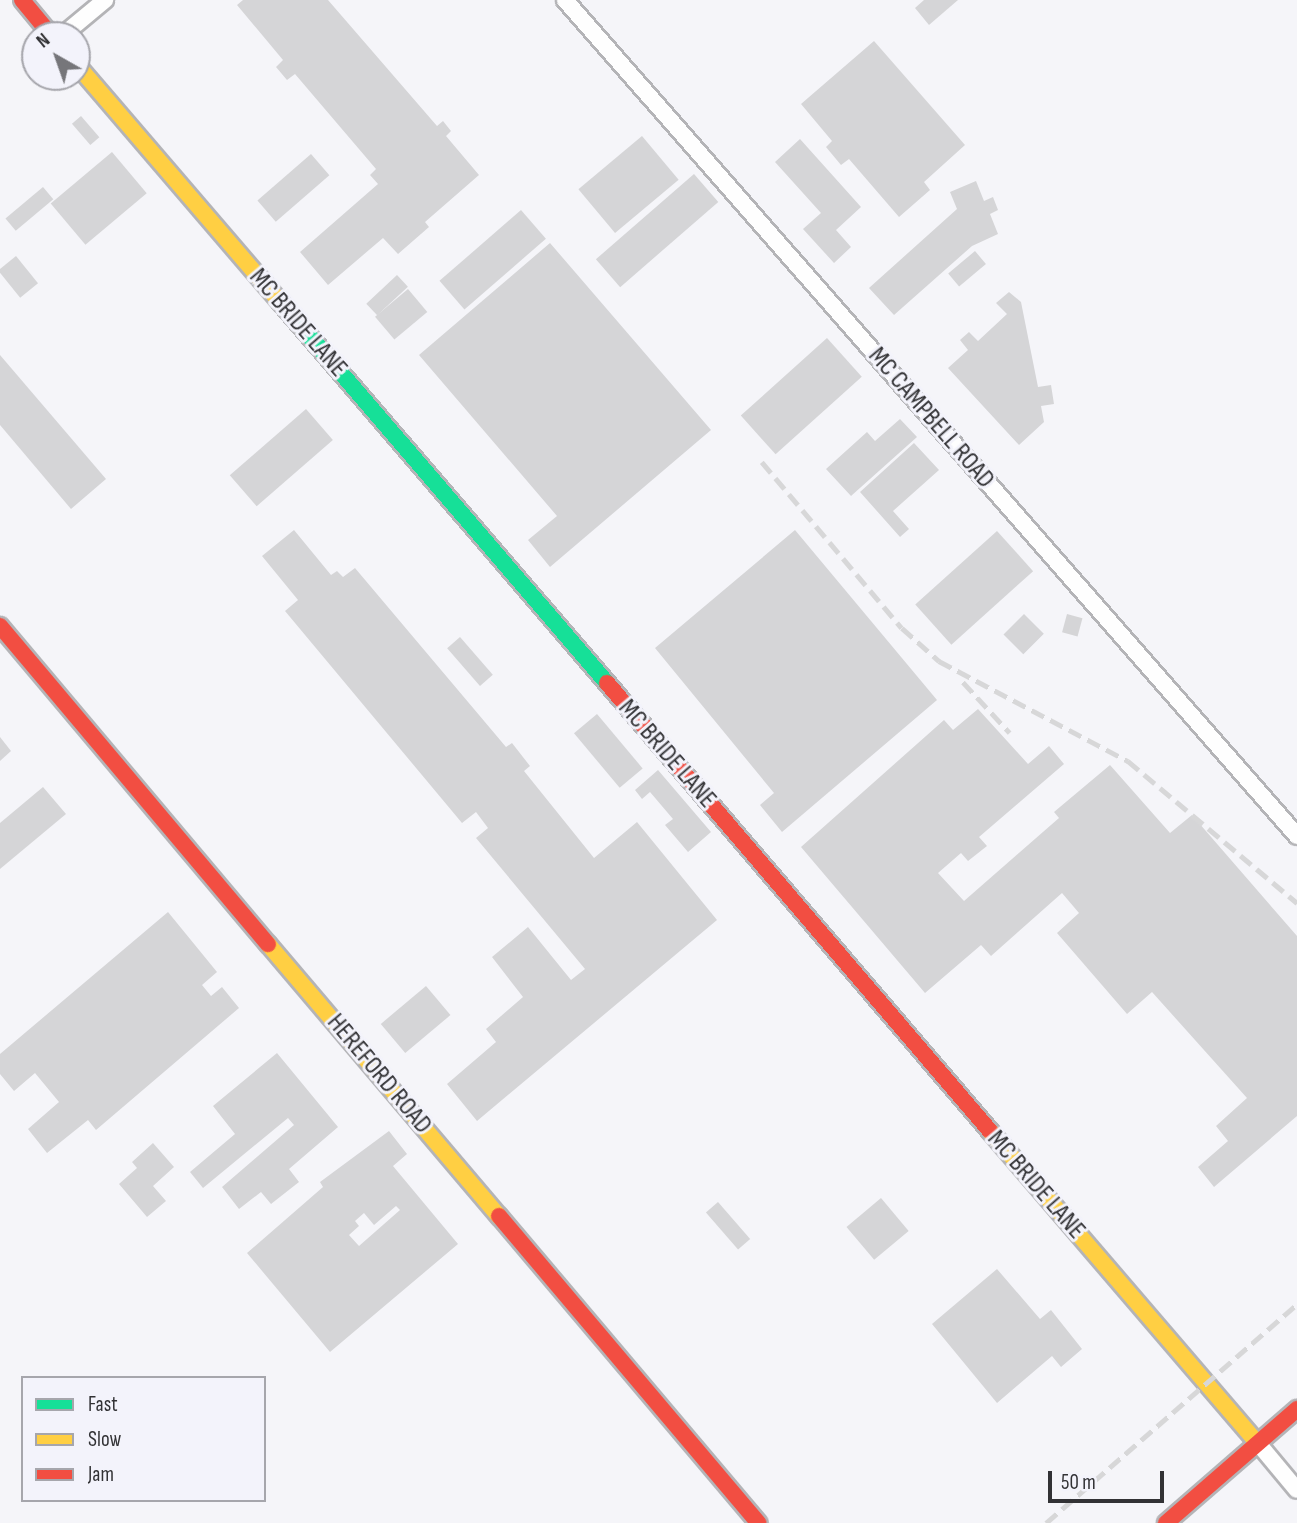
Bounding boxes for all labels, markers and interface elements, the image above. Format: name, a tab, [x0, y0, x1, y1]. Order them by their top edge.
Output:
north arrow	[21, 21, 91, 91]
text: N	[32, 29, 55, 53]
street label: MC BRIDE LANE	[242, 262, 354, 384]
street label: MC CAMPBELL ROAD	[861, 341, 1001, 495]
street label: MC BRIDE LANE	[611, 693, 723, 815]
street label: HEREFORD ROAD	[320, 1008, 438, 1140]
street label: MC BRIDE LANE	[980, 1124, 1092, 1246]
legend	[21, 1376, 266, 1502]
text: Fast	[88, 1392, 118, 1417]
text: Slow	[88, 1427, 121, 1452]
scale bar	[1052, 1456, 1168, 1500]
text: Jam	[88, 1462, 114, 1487]
text: 50 m	[1061, 1470, 1096, 1495]

